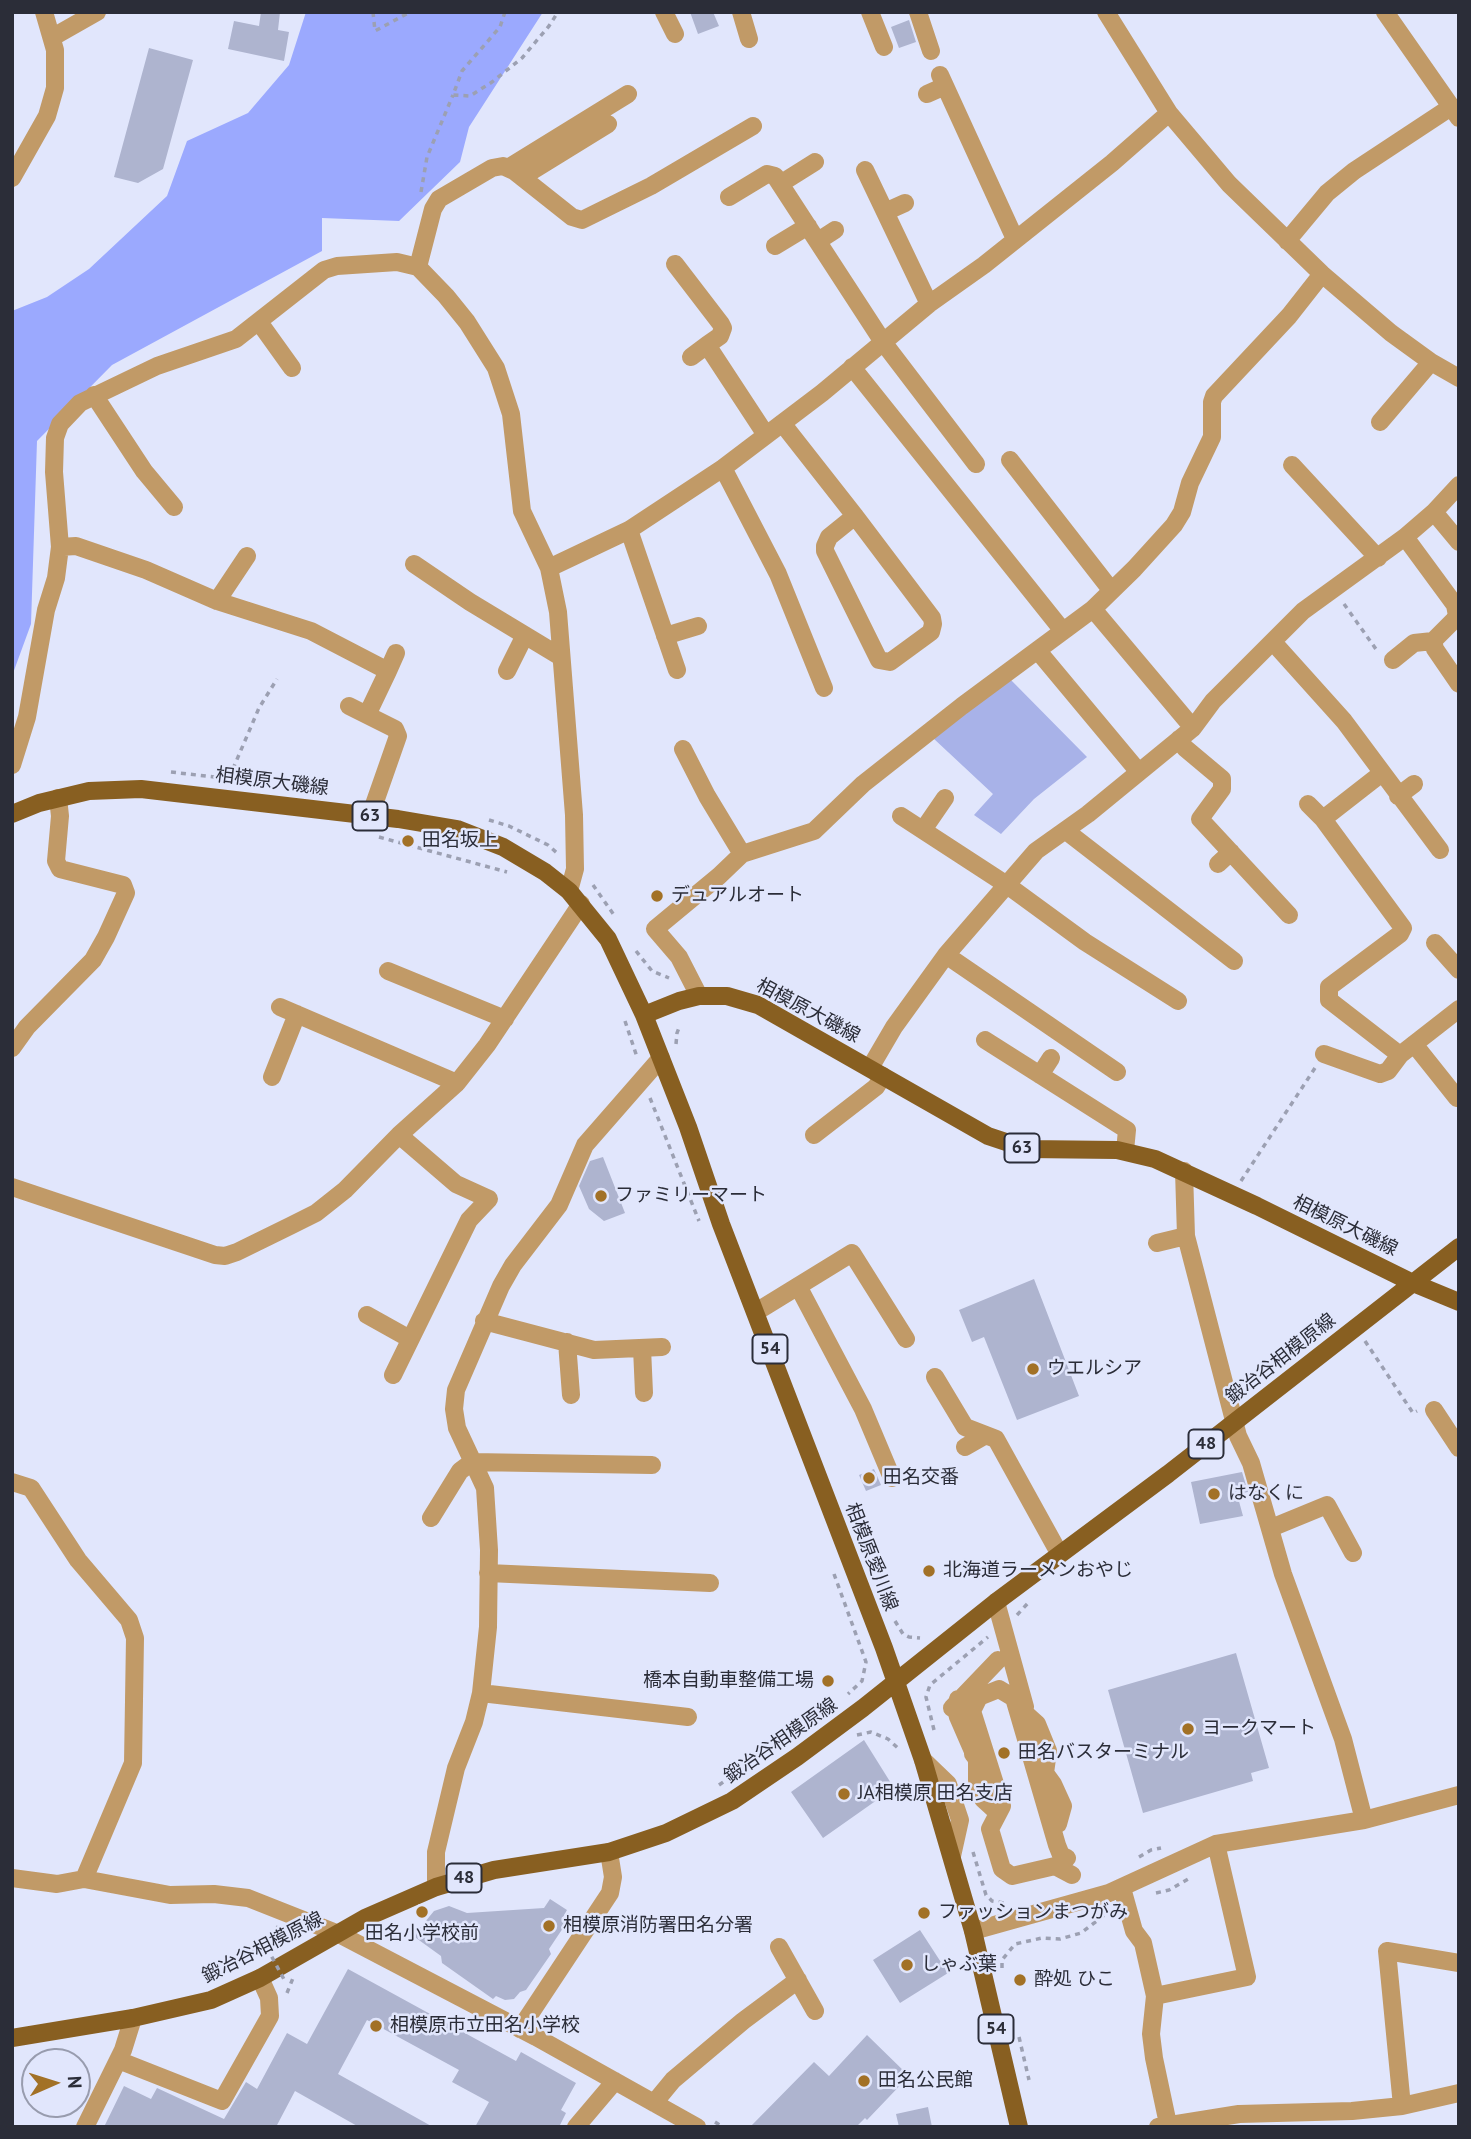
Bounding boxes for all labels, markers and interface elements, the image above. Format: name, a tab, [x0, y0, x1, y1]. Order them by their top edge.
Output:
street label: 相模原大磯線	[214, 764, 330, 800]
road number: 63	[352, 802, 388, 830]
place label: 田名坂上	[422, 830, 498, 852]
marker: 田名坂上	[400, 833, 416, 849]
place label: デュアルオート	[671, 885, 804, 907]
marker: デュアルオート	[649, 888, 665, 904]
street label: 相模原大磯線	[752, 974, 864, 1048]
road number: 63	[1004, 1134, 1040, 1162]
place label: ファミリーマート	[615, 1185, 767, 1207]
marker: ファミリーマート	[593, 1188, 609, 1204]
street label: 相模原大磯線	[1289, 1191, 1401, 1261]
street label: 鍛冶谷相模原線	[1222, 1309, 1340, 1409]
road number: 54	[752, 1334, 788, 1364]
place label: ウエルシア	[1047, 1358, 1142, 1380]
marker: ウエルシア	[1025, 1361, 1041, 1377]
road number: 48	[1188, 1429, 1224, 1458]
place label: 田名交番	[883, 1467, 959, 1489]
marker: 田名交番	[861, 1470, 877, 1486]
place label: はなくに	[1228, 1483, 1304, 1505]
marker: はなくに	[1206, 1486, 1222, 1502]
street label: 相模原愛川線	[840, 1500, 902, 1614]
place label: 北海道ラーメンおやじ	[943, 1560, 1133, 1582]
marker: 北海道ラーメンおやじ	[921, 1563, 937, 1579]
place label: 橋本自動車整備工場	[643, 1670, 814, 1692]
marker: 橋本自動車整備工場	[820, 1673, 836, 1689]
street label: 鍛冶谷相模原線	[720, 1694, 842, 1788]
place label: ヨークマート	[1202, 1718, 1316, 1740]
marker: ヨークマート	[1180, 1721, 1196, 1737]
place label: 田名バスターミナル	[1018, 1742, 1189, 1764]
marker: 田名バスターミナル	[996, 1745, 1012, 1761]
place label: JA相模原 田名支店	[858, 1783, 1013, 1805]
marker: JA相模原 田名支店	[836, 1786, 852, 1802]
road number: 48	[447, 1864, 482, 1892]
place label: ファッションまつがみ	[938, 1902, 1128, 1924]
marker: 田名小学校前	[414, 1904, 430, 1920]
marker: ファッションまつがみ	[916, 1905, 932, 1921]
street label: 鍛冶谷相模原線	[199, 1908, 327, 1988]
place label: 相模原消防署田名分署	[563, 1915, 753, 1937]
marker: 相模原消防署田名分署	[541, 1918, 557, 1934]
place label: 田名小学校前	[365, 1923, 479, 1945]
place label: しゃぶ葉	[921, 1954, 997, 1976]
marker: しゃぶ葉	[899, 1957, 915, 1973]
place label: 酔処 ひこ	[1034, 1969, 1115, 1991]
marker: 酔処 ひこ	[1012, 1972, 1028, 1988]
road number: 54	[978, 2014, 1014, 2043]
place label: 相模原市立田名小学校	[390, 2015, 580, 2037]
marker: 相模原市立田名小学校	[368, 2018, 384, 2034]
north arrow	[21, 2048, 91, 2118]
place label: 田名公民館	[878, 2070, 973, 2092]
marker: 田名公民館	[856, 2073, 872, 2089]
text: N	[63, 2075, 87, 2089]

